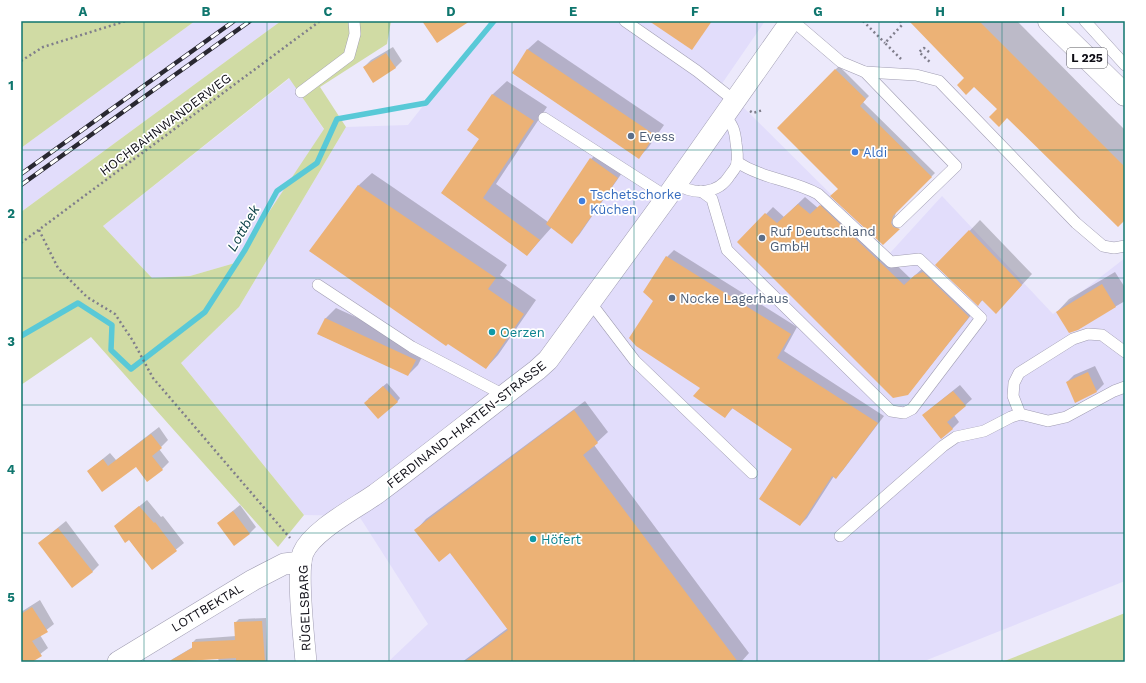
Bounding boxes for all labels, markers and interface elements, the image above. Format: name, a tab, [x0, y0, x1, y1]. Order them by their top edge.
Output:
text: A	[79, 4, 88, 19]
text: B	[202, 4, 211, 19]
text: C	[324, 4, 333, 19]
text: D	[446, 4, 456, 19]
text: E	[569, 4, 577, 19]
text: F	[691, 4, 699, 19]
text: G	[813, 4, 823, 19]
text: H	[935, 4, 945, 19]
text: I	[1061, 4, 1065, 19]
road number: L 225	[1067, 48, 1107, 68]
street label: HOCHBAHNWANDERWEG	[97, 70, 234, 179]
text: 1	[8, 78, 14, 93]
place label: Evess	[639, 129, 675, 144]
marker: Evess	[626, 131, 636, 141]
place label: Aldi	[863, 145, 887, 160]
marker: Aldi	[850, 147, 860, 157]
place label: Tschetschorke Küchen	[590, 187, 681, 217]
marker: Tschetschorke Küchen	[577, 196, 587, 206]
water label: Lottbek	[223, 202, 263, 254]
text: 2	[7, 206, 15, 221]
place label: Ruf Deutschland GmbH	[770, 224, 876, 254]
marker: Ruf Deutschland GmbH	[757, 233, 767, 243]
place label: Nocke Lagerhaus	[680, 291, 789, 306]
marker: Nocke Lagerhaus	[667, 293, 677, 303]
place label: Oerzen	[500, 325, 545, 340]
marker: Oerzen	[487, 327, 497, 337]
text: 3	[7, 334, 15, 349]
street label: FERDINAND-HARTEN-STRASSE	[384, 357, 549, 491]
text: 4	[7, 462, 16, 477]
place label: Höfert	[541, 532, 581, 547]
marker: Höfert	[528, 534, 538, 544]
street label: RÜGELSBARG	[295, 564, 314, 652]
street label: LOTTBEKTAL	[169, 580, 246, 635]
text: 5	[7, 590, 15, 605]

